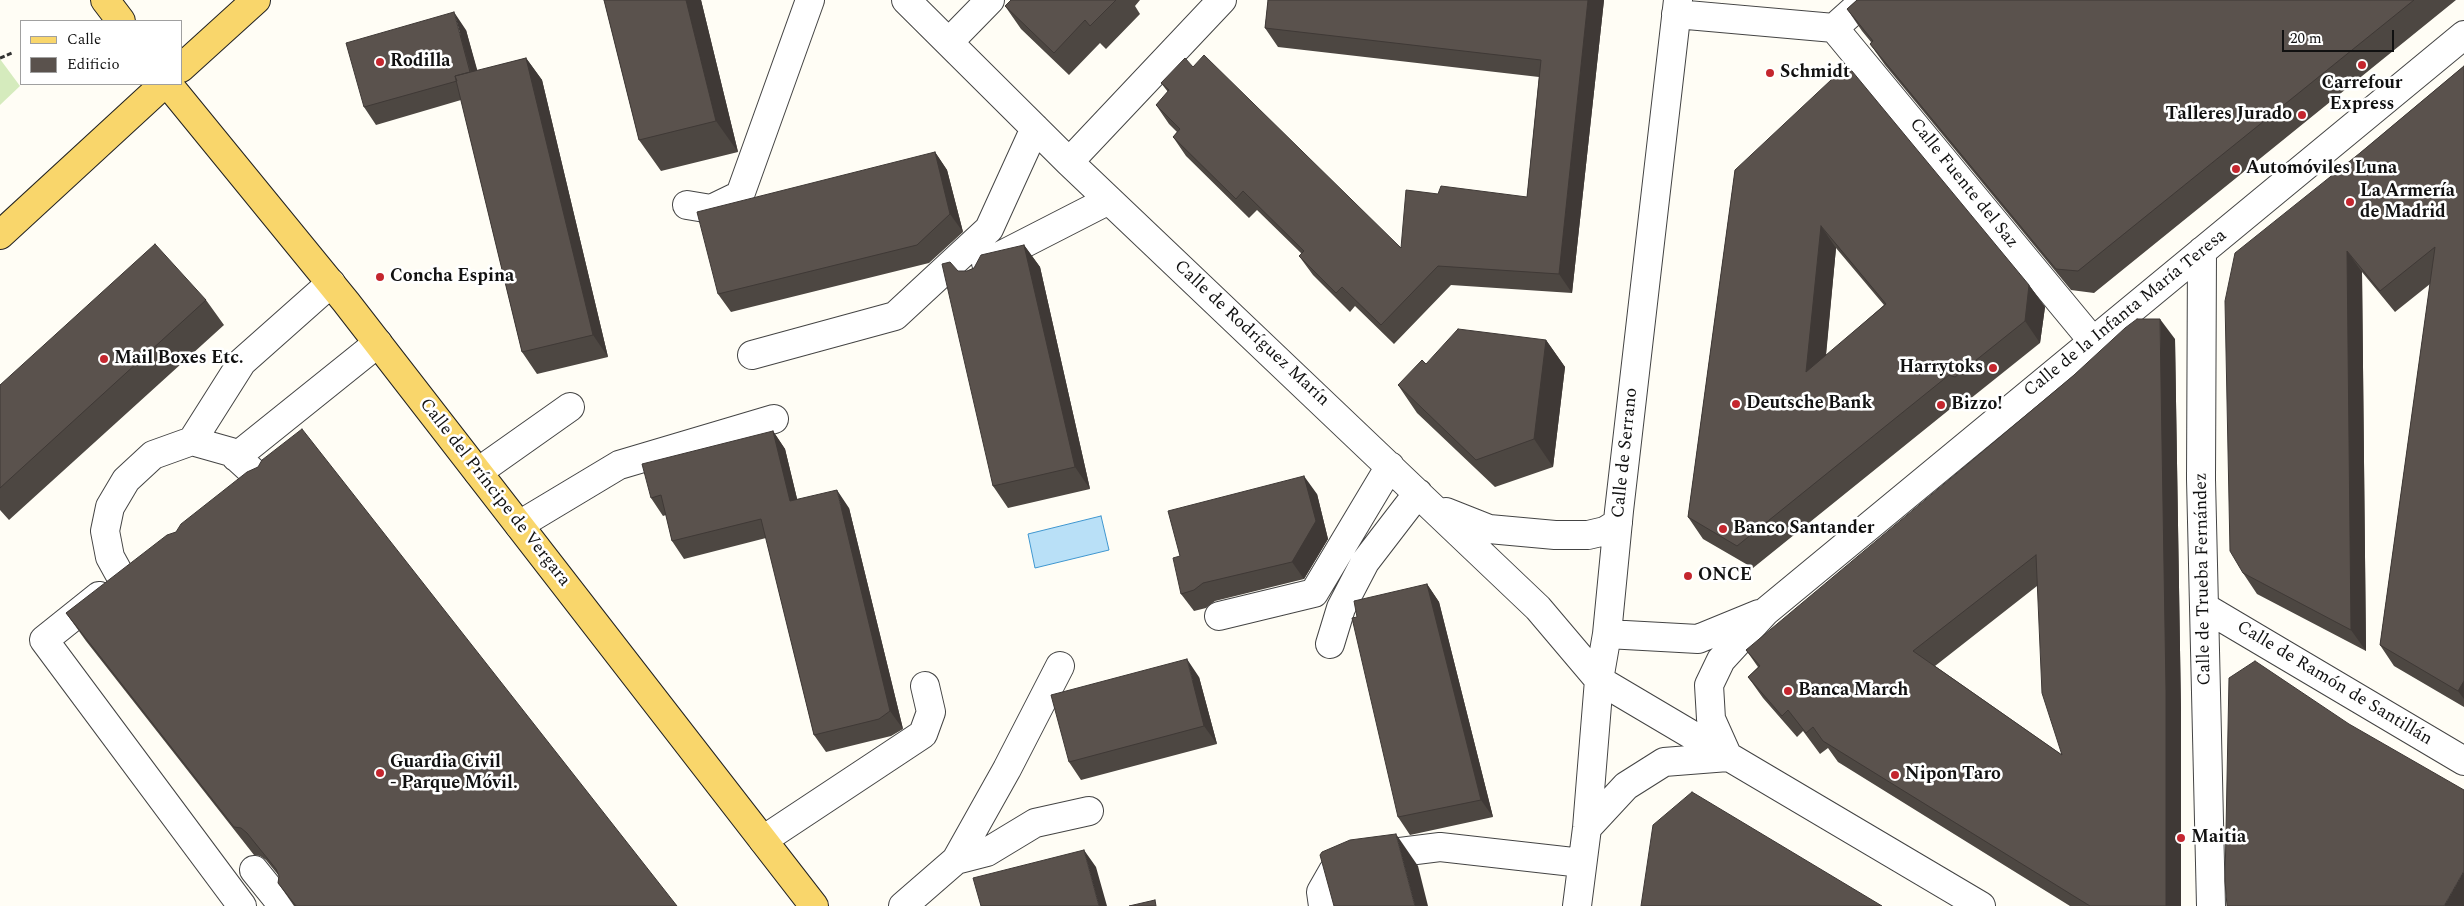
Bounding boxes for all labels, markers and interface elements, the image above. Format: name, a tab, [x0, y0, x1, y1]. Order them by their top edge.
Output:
legend	[20, 20, 182, 85]
scale bar	[2284, 20, 2396, 52]
text: 20 m	[2290, 27, 2322, 50]
text: Calle	[67, 28, 101, 51]
place label: Rodilla	[390, 51, 451, 73]
text: Edificio	[67, 53, 120, 76]
marker: Rodilla	[374, 56, 386, 68]
marker: Carrefour Express	[2356, 59, 2368, 71]
place label: Schmidt	[1780, 62, 1850, 84]
marker: Schmidt	[1764, 67, 1776, 79]
place label: Carrefour Express	[2322, 73, 2402, 116]
place label: Talleres Jurado	[2165, 104, 2292, 126]
marker: Talleres Jurado	[2296, 109, 2308, 121]
street label: Calle Fuente del Saz	[1904, 115, 2022, 253]
place label: Automóviles Luna	[2246, 158, 2397, 180]
marker: Automóviles Luna	[2230, 163, 2242, 175]
place label: La Armería de Madrid	[2360, 181, 2455, 223]
marker: La Armería de Madrid	[2344, 196, 2356, 208]
street label: Calle de la Infanta María Teresa	[2020, 226, 2232, 402]
street label: Calle de Rodríguez Marín	[1169, 256, 1333, 412]
place label: Concha Espina	[390, 266, 514, 288]
marker: Concha Espina	[374, 271, 386, 283]
place label: Mail Boxes Etc.	[114, 348, 244, 370]
marker: Mail Boxes Etc.	[98, 353, 110, 365]
place label: Harrytoks	[1899, 357, 1983, 379]
marker: Harrytoks	[1987, 362, 1999, 374]
street label: Calle de Serrano	[1608, 387, 1644, 519]
place label: Deutsche Bank	[1746, 393, 1872, 415]
place label: Bizzo!	[1951, 394, 2002, 416]
street label: Calle del Príncipe de Vergara	[414, 395, 574, 591]
marker: Deutsche Bank	[1730, 398, 1742, 410]
marker: Bizzo!	[1935, 399, 1947, 411]
street label: Calle de Trueba Fernández	[2191, 472, 2217, 686]
place label: Banco Santander	[1733, 518, 1875, 540]
marker: Banco Santander	[1717, 523, 1729, 535]
place label: ONCE	[1698, 565, 1752, 587]
marker: ONCE	[1682, 570, 1694, 582]
street label: Calle de Ramón de Santillán	[2232, 617, 2436, 751]
place label: Banca March	[1798, 680, 1908, 702]
marker: Banca March	[1782, 685, 1794, 697]
place label: Guardia Civil - Parque Móvil.	[390, 752, 518, 794]
place label: Nipon Taro	[1905, 764, 2001, 786]
marker: Guardia Civil - Parque Móvil.	[374, 767, 386, 779]
marker: Nipon Taro	[1889, 769, 1901, 781]
place label: Maitia	[2191, 827, 2246, 849]
marker: Maitia	[2175, 832, 2187, 844]

